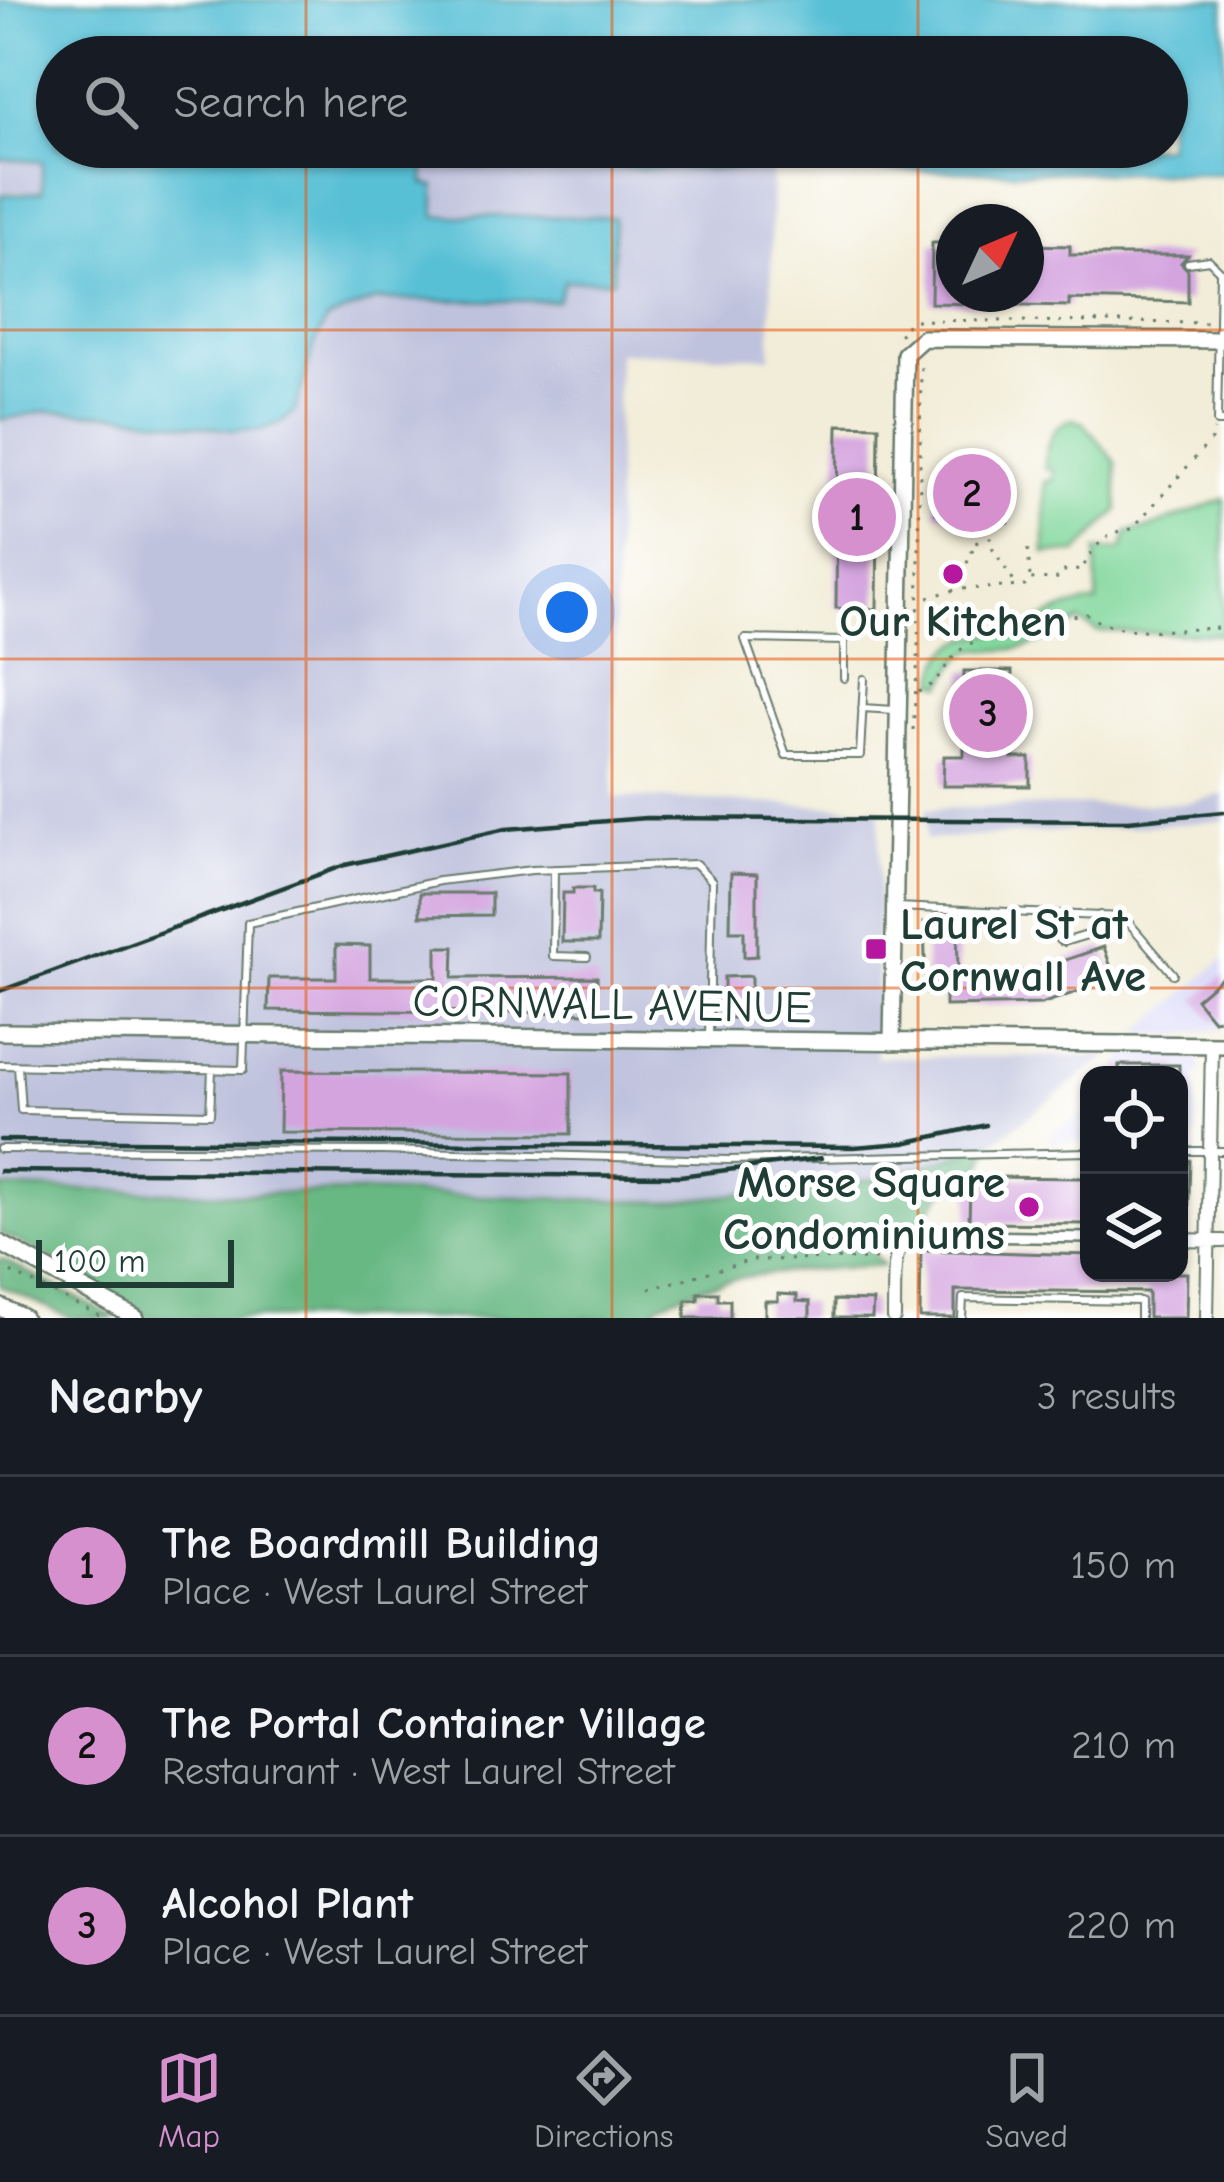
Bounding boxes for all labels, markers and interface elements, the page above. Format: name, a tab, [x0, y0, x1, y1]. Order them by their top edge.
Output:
search box	[36, 36, 1188, 168]
icon: search	[78, 69, 144, 135]
text: Search here	[174, 76, 408, 128]
north arrow	[936, 204, 1044, 312]
pin: 2	[933, 448, 1011, 538]
pin: 1	[818, 472, 896, 562]
marker: Our Kitchen	[940, 561, 966, 587]
your location	[537, 582, 597, 642]
place label: Our Kitchen	[839, 595, 1067, 647]
pin: 3	[949, 668, 1027, 758]
place label: Laurel St at Cornwall Ave	[900, 898, 1146, 1002]
marker: Laurel St at Cornwall Ave	[863, 936, 889, 962]
street label: CORNWALL AVENUE	[412, 975, 812, 1033]
map controls	[1080, 1066, 1188, 1282]
button: locate	[1080, 1066, 1188, 1174]
place label: Morse Square Condominiums	[723, 1156, 1005, 1260]
button: layers	[1080, 1174, 1188, 1282]
marker: Morse Square Condominiums	[1016, 1194, 1042, 1220]
scale bar	[36, 1234, 234, 1287]
text: 100 m	[54, 1242, 146, 1280]
text: Nearby	[48, 1367, 202, 1426]
text: 3 results	[1037, 1374, 1176, 1419]
text: The Boardmill Building	[162, 1517, 601, 1569]
text: 1	[79, 1543, 95, 1588]
text: 150 m	[1070, 1543, 1176, 1588]
text: Place · West Laurel Street	[162, 1569, 587, 1614]
text: The Portal Container Village	[162, 1697, 706, 1749]
text: 2	[77, 1723, 97, 1768]
text: 210 m	[1071, 1723, 1176, 1768]
text: Restaurant · West Laurel Street	[162, 1749, 675, 1794]
text: Alcohol Plant	[162, 1877, 413, 1929]
text: 3	[77, 1903, 97, 1948]
text: 220 m	[1066, 1903, 1176, 1948]
text: Place · West Laurel Street	[162, 1929, 587, 1974]
tab: Map	[156, 2045, 222, 2155]
tab: Directions	[534, 2045, 674, 2155]
tab: Saved	[986, 2045, 1068, 2155]

